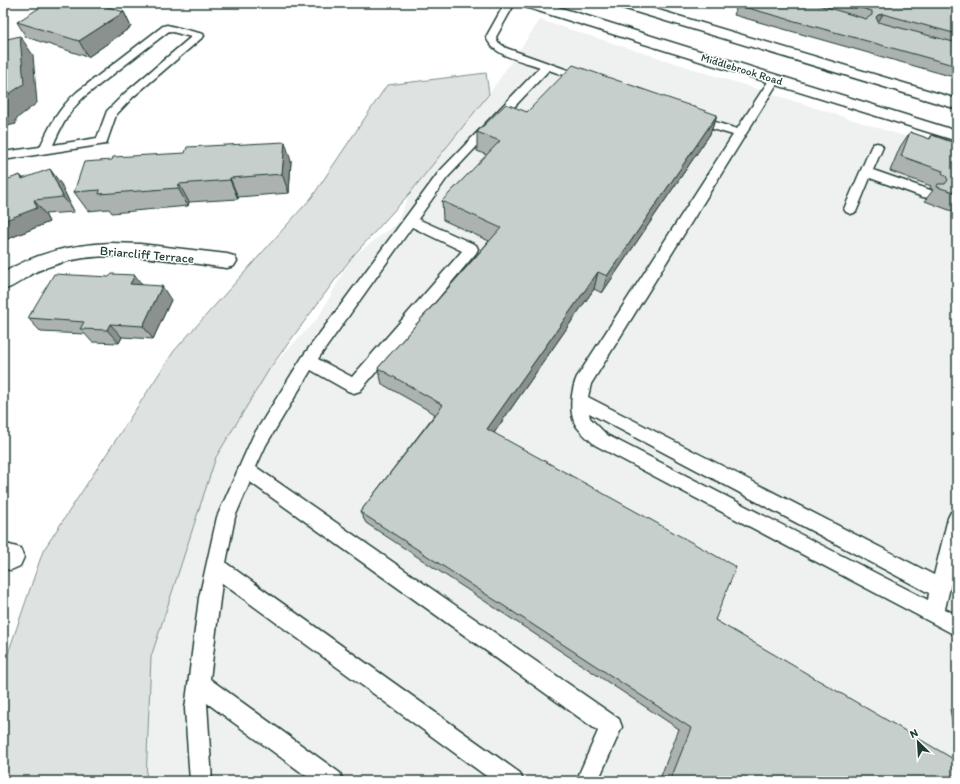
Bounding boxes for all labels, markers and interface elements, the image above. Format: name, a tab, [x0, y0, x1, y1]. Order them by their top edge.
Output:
street label: Middlebrook Road	[699, 51, 784, 88]
street label: Briarcliff Terrace	[99, 243, 195, 266]
north arrow	[898, 722, 938, 762]
text: N	[908, 726, 920, 741]

